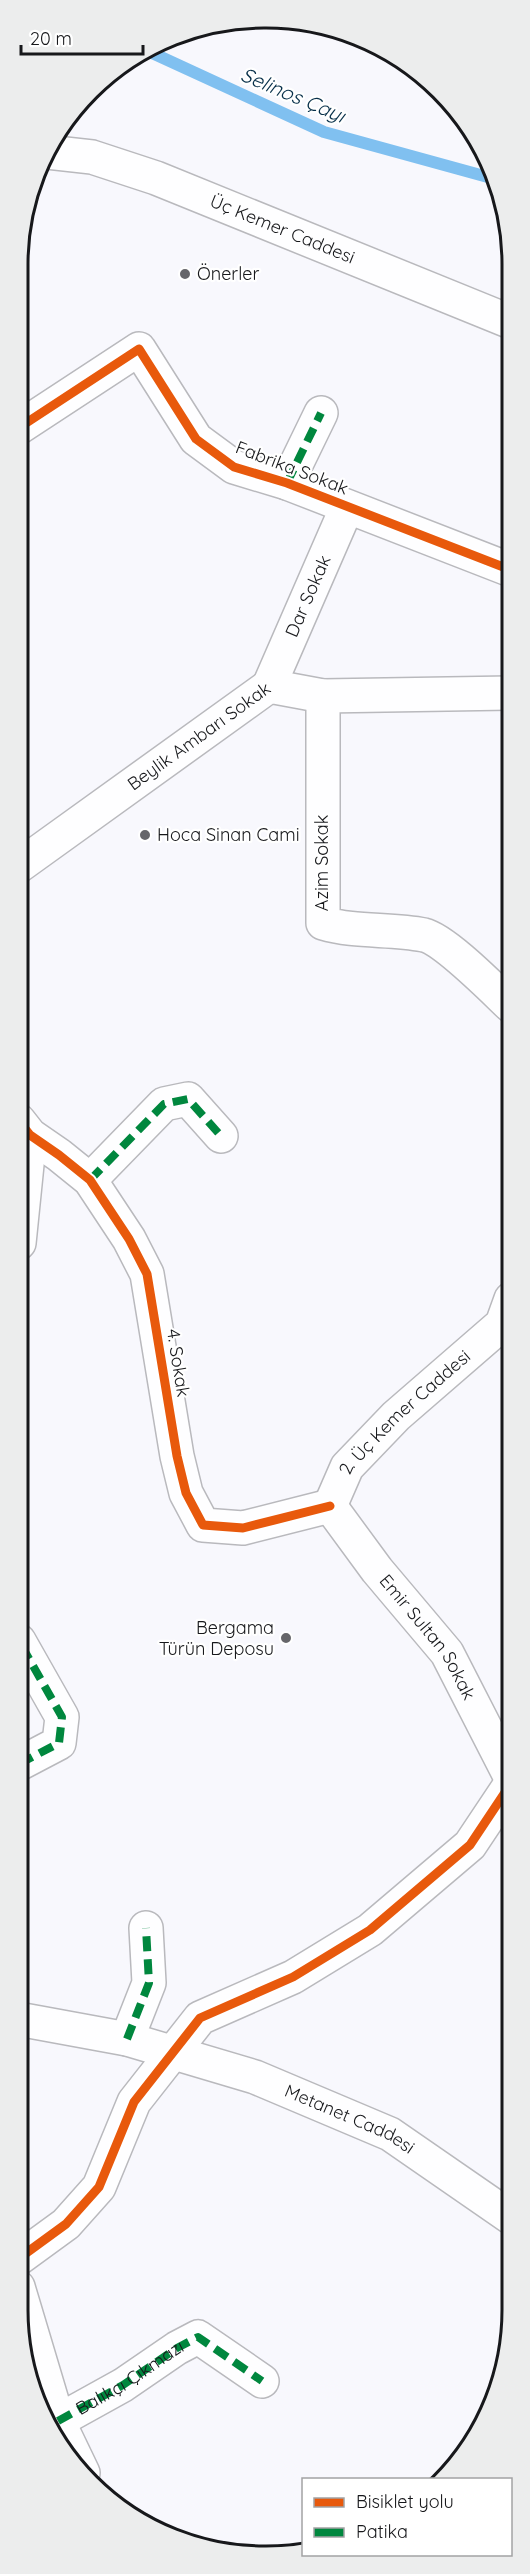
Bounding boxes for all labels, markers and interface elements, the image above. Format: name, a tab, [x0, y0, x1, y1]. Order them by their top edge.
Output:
scale bar	[21, 18, 142, 56]
text: 20 m	[30, 27, 72, 50]
water label: Selinos Çayı	[237, 61, 351, 128]
street label: Üç Kemer Caddesi	[207, 189, 358, 268]
place label: Önerler	[197, 262, 259, 285]
marker: Önerler	[178, 267, 192, 281]
street label: Fabrika Sokak	[233, 435, 352, 500]
street label: Dar Sokak	[280, 552, 336, 640]
street label: Beylik Ambarı Sokak	[123, 676, 275, 795]
street label: Azim Sokak	[310, 815, 333, 911]
place label: Hoca Sinan Cami	[157, 823, 300, 846]
marker: Hoca Sinan Cami	[138, 828, 152, 842]
street label: 4. Sokak	[162, 1327, 195, 1399]
street label: 2. Üç Kemer Caddesi	[333, 1345, 475, 1478]
street label: Emir Sultan Sokak	[375, 1569, 481, 1704]
place label: Bergama Türün Deposu	[159, 1616, 274, 1660]
marker: Bergama Türün Deposu	[279, 1631, 293, 1645]
street label: Metanet Caddesi	[281, 2079, 419, 2159]
street label: Balıkçı Çıkmazı	[72, 2335, 187, 2420]
legend	[302, 2478, 512, 2556]
text: Bisiklet yolu	[356, 2490, 454, 2513]
text: Patika	[356, 2520, 408, 2543]

